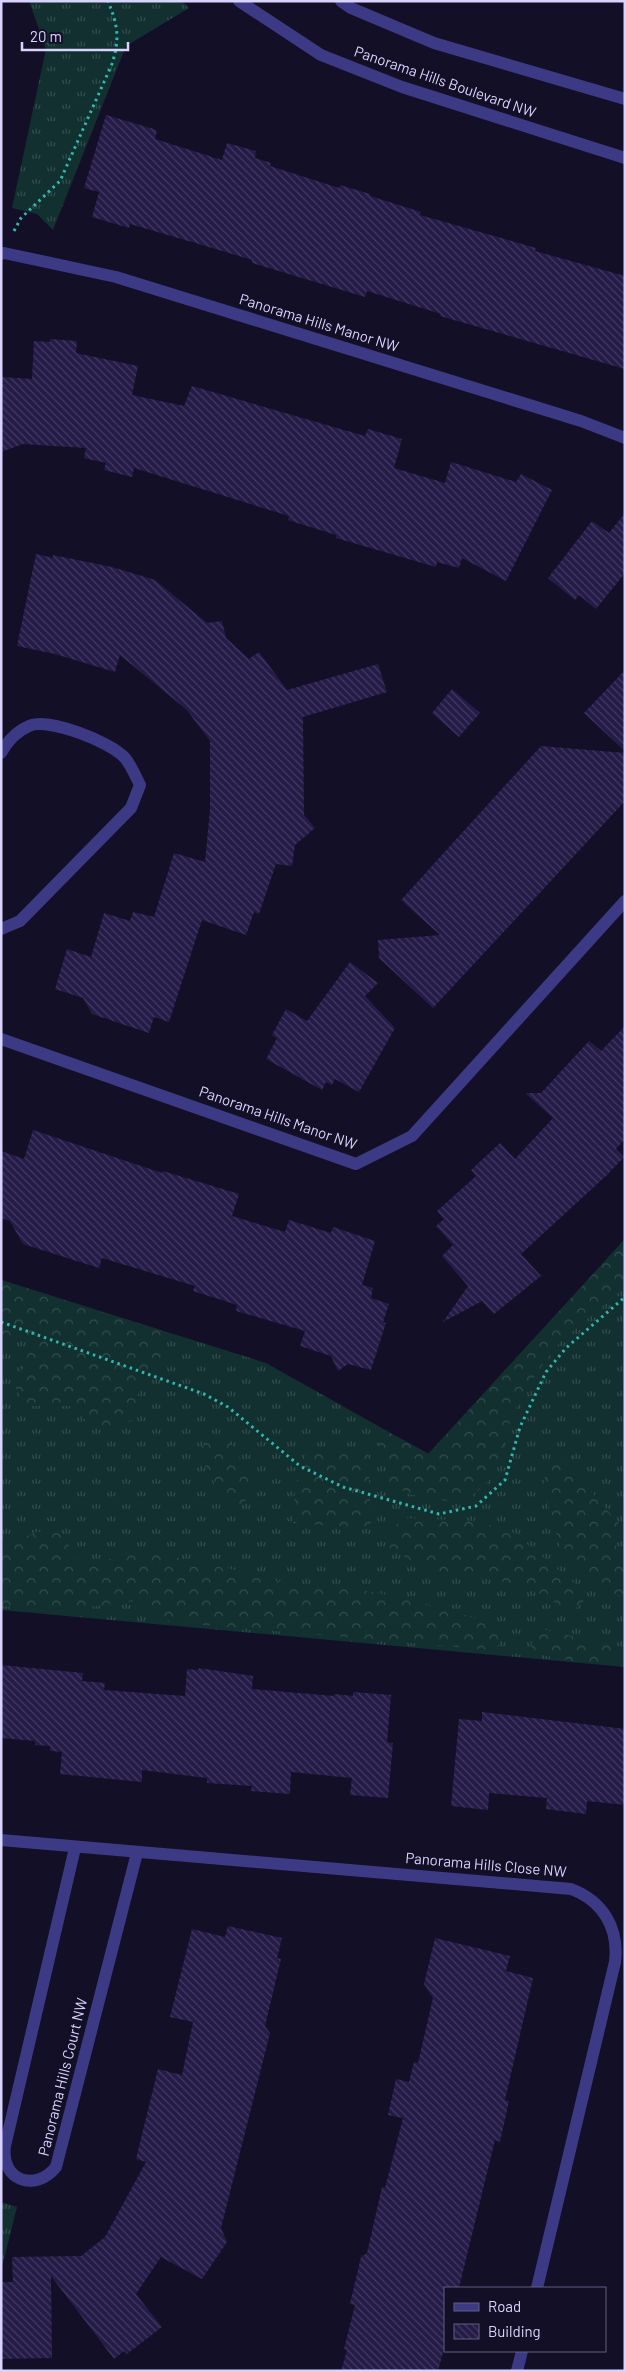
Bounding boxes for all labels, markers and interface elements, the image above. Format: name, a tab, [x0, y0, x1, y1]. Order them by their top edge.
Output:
scale bar	[22, 20, 129, 52]
text: 20 m	[30, 27, 62, 45]
street label: Panorama Hills Boulevard NW	[352, 41, 539, 121]
street label: Panorama Hills Manor NW	[237, 289, 401, 355]
street label: Panorama Hills Manor NW	[197, 1082, 360, 1153]
street label: Panorama Hills Close NW	[405, 1848, 567, 1880]
street label: Panorama Hills Court NW	[34, 1996, 90, 2158]
legend	[444, 2287, 606, 2352]
text: Road	[488, 2297, 521, 2315]
text: Building	[488, 2322, 541, 2340]

